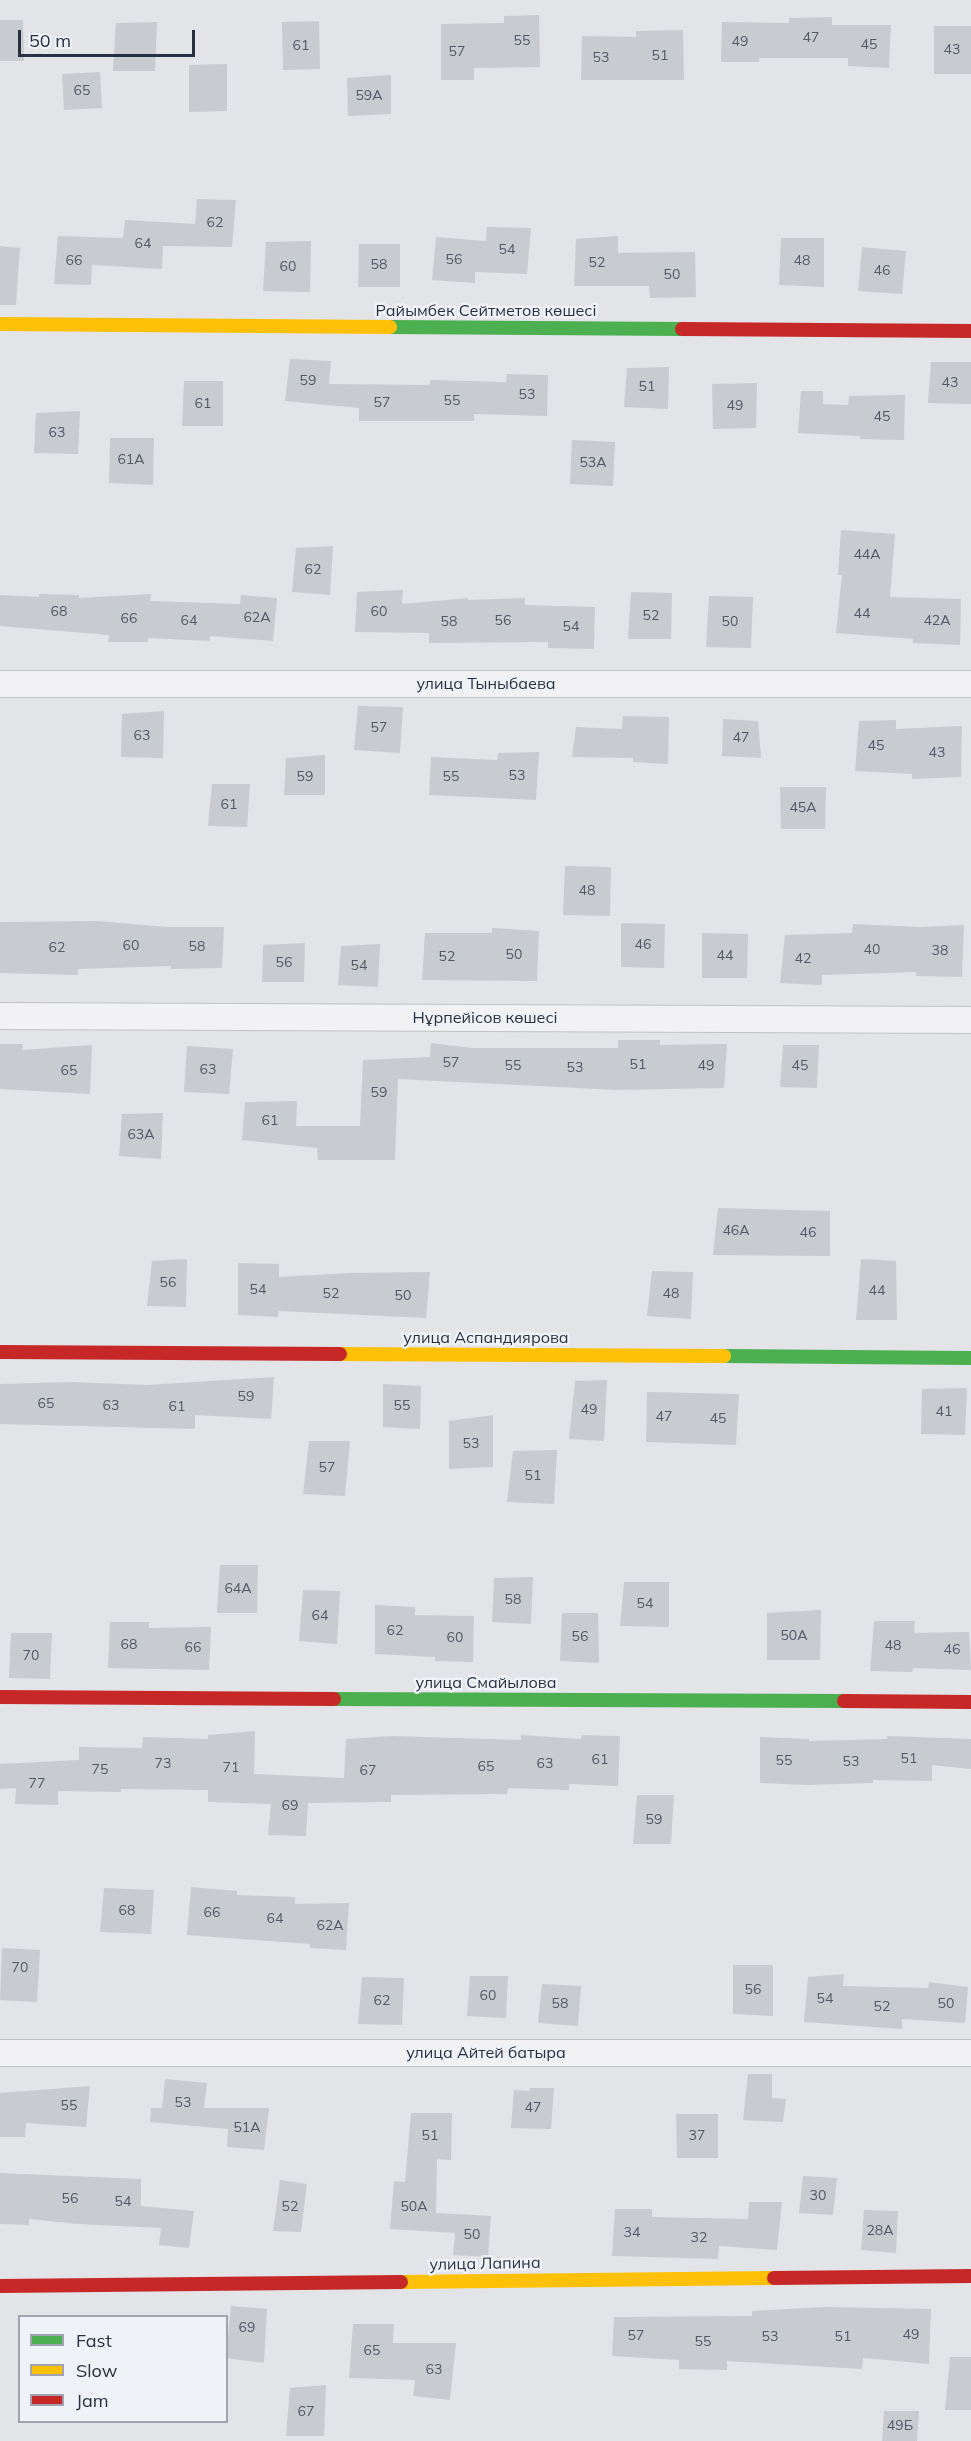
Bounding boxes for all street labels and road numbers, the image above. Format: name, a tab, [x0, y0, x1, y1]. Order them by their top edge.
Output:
street label: Райымбек Сейтметов көшесі	[376, 301, 596, 321]
street label: улица Тыныбаева	[416, 674, 556, 694]
street label: Нұрпейісов көшесі	[413, 1008, 557, 1028]
street label: улица Аспандиярова	[403, 1328, 569, 1348]
street label: улица Смайылова	[415, 1673, 557, 1693]
street label: улица Айтей батыра	[406, 2043, 566, 2063]
street label: улица Лапина	[429, 2253, 541, 2275]

